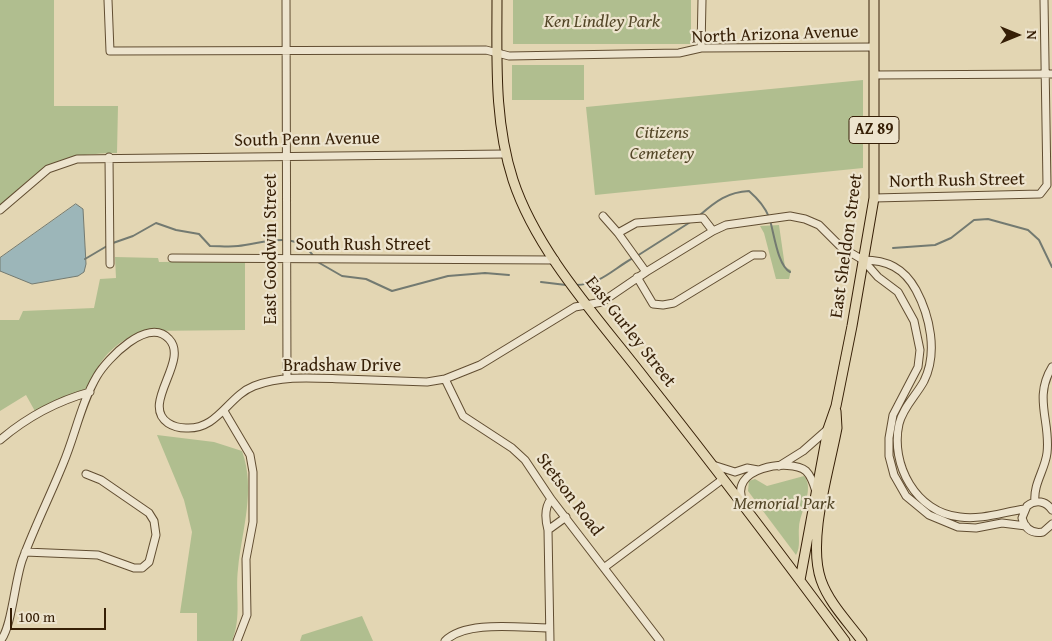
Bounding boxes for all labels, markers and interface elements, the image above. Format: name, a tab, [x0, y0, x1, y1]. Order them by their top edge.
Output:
north arrow	[992, 10, 1042, 60]
park label: Ken Lindley Park	[544, 11, 660, 33]
street label: North Arizona Avenue	[691, 21, 859, 49]
text: N	[1022, 30, 1042, 40]
road number: AZ 89	[849, 116, 899, 144]
park label: Citizens Cemetery	[630, 122, 694, 164]
street label: South Penn Avenue	[234, 128, 380, 152]
street label: North Rush Street	[889, 169, 1025, 193]
street label: East Sheldon Street	[826, 172, 868, 320]
street label: East Goodwin Street	[260, 173, 282, 325]
street label: South Rush Street	[296, 234, 430, 256]
street label: East Gurley Street	[580, 272, 680, 392]
street label: Bradshaw Drive	[283, 355, 401, 377]
street label: Stetson Road	[531, 449, 607, 541]
park label: Memorial Park	[733, 493, 835, 515]
scale bar	[12, 598, 109, 630]
text: 100 m	[18, 606, 55, 627]

